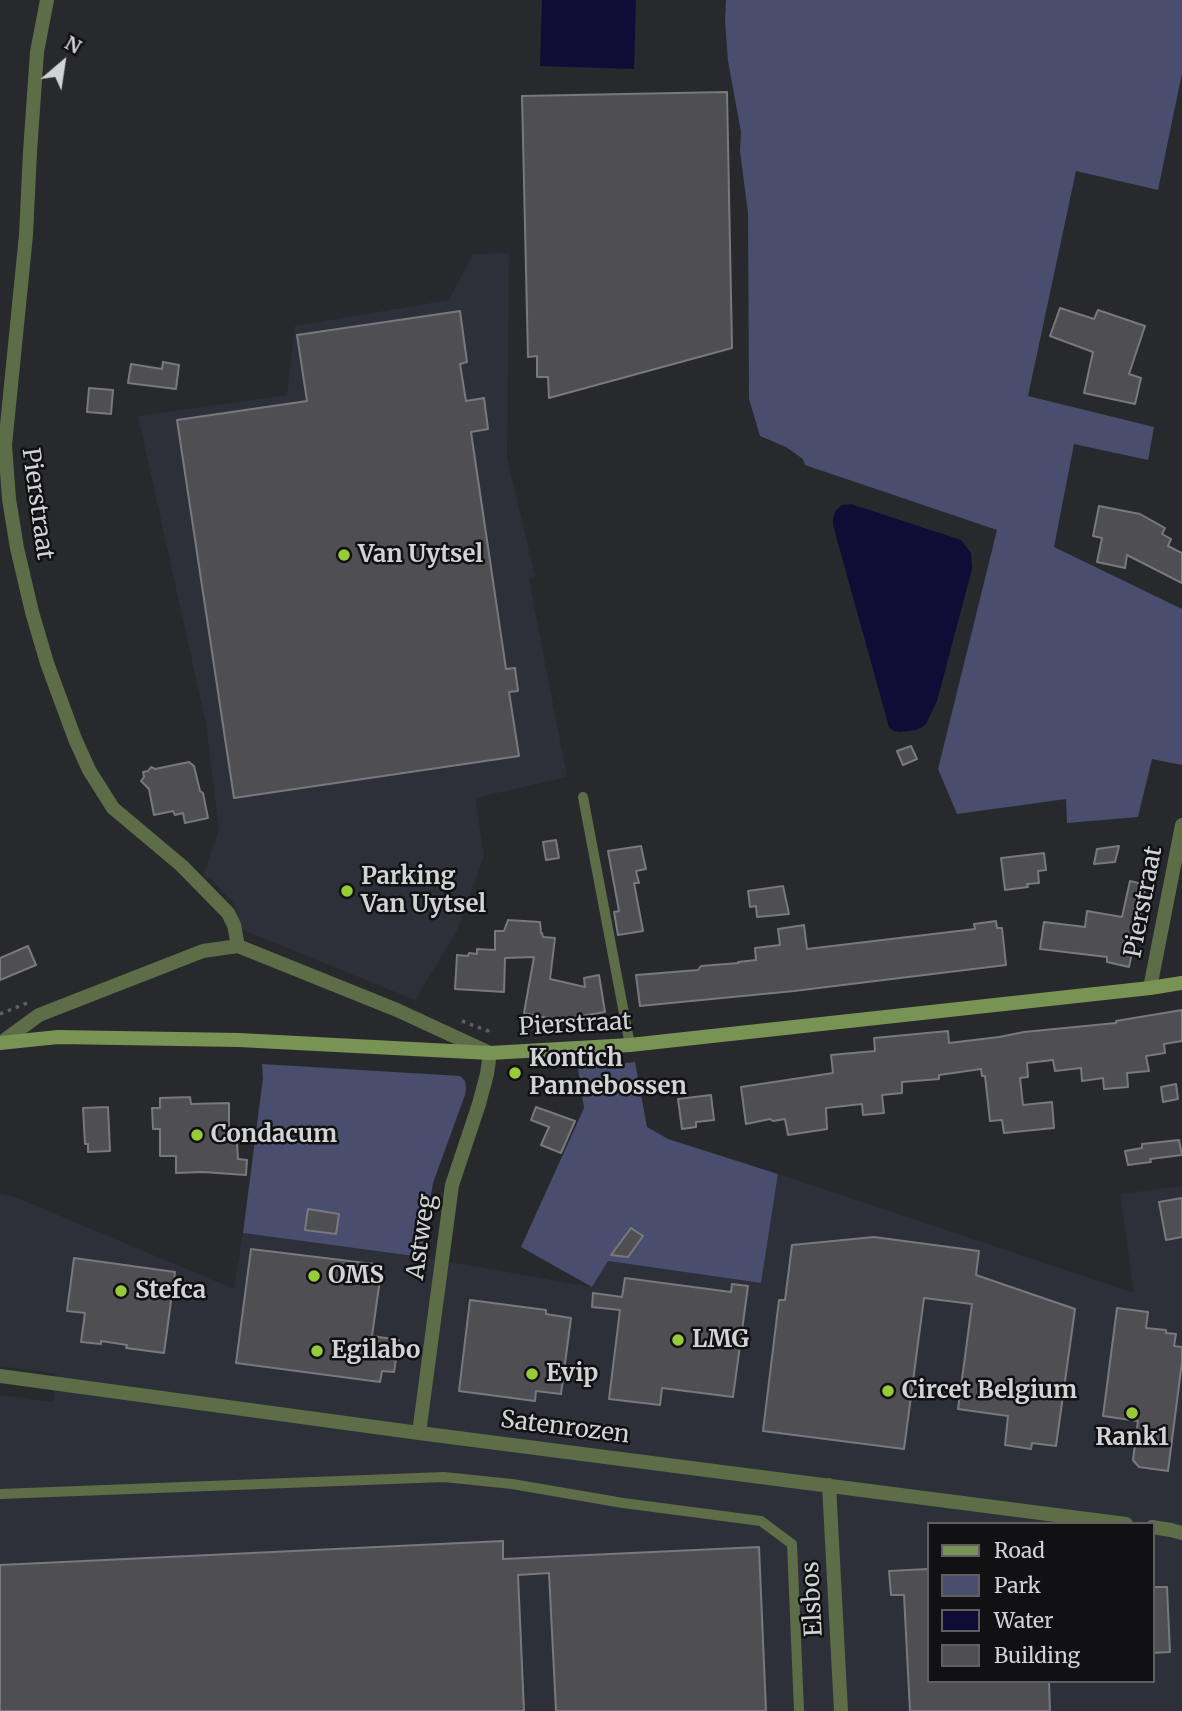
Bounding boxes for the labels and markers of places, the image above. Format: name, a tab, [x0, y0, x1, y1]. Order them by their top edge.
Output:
place label: Van Uytsel	[358, 541, 483, 569]
marker: Van Uytsel	[336, 547, 352, 563]
place label: Parking Van Uytsel	[361, 863, 486, 919]
marker: Parking Van Uytsel	[339, 883, 355, 899]
place label: Kontich Pannebossen	[529, 1045, 687, 1101]
marker: Kontich Pannebossen	[507, 1065, 523, 1081]
place label: Condacum	[211, 1121, 337, 1149]
marker: Condacum	[189, 1127, 205, 1143]
place label: OMS	[328, 1262, 384, 1290]
marker: OMS	[306, 1268, 322, 1284]
place label: Stefca	[135, 1277, 206, 1305]
marker: Stefca	[113, 1283, 129, 1299]
place label: LMG	[692, 1326, 749, 1354]
marker: LMG	[670, 1332, 686, 1348]
place label: Egilabo	[331, 1337, 420, 1365]
marker: Egilabo	[309, 1343, 325, 1359]
place label: Evip	[546, 1360, 598, 1388]
marker: Evip	[524, 1366, 540, 1382]
place label: Circet Belgium	[902, 1377, 1077, 1405]
marker: Circet Belgium	[880, 1383, 896, 1399]
marker: Rank1	[1124, 1405, 1140, 1421]
place label: Rank1	[1095, 1424, 1169, 1452]

